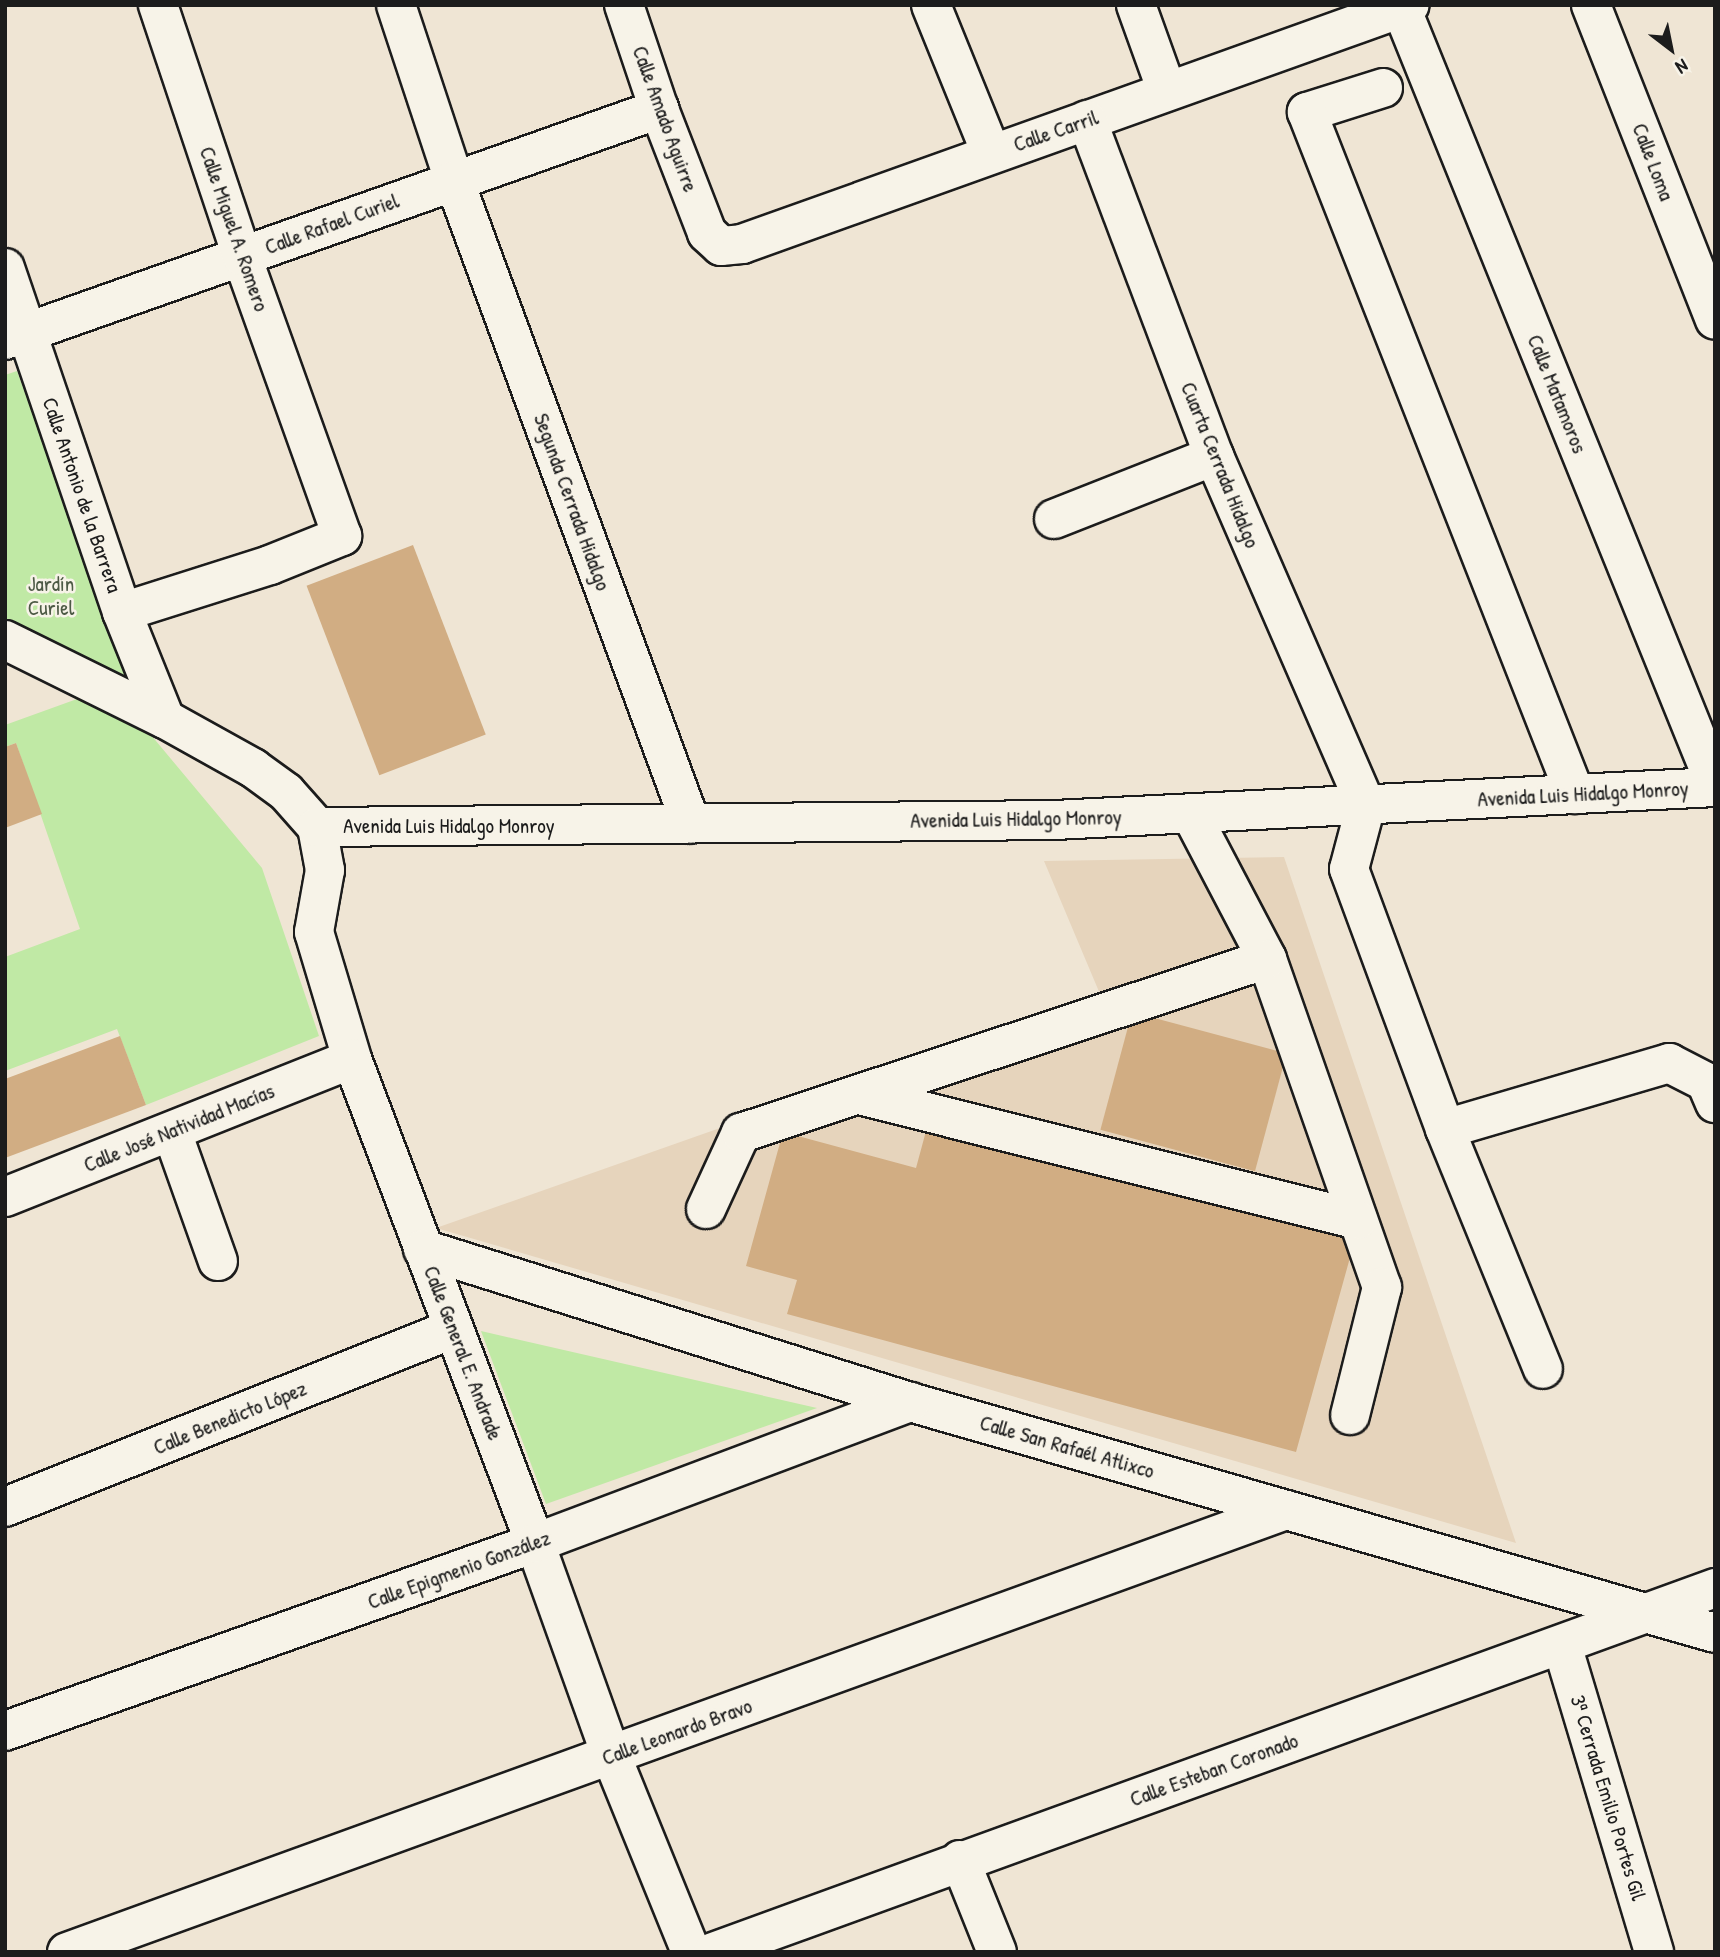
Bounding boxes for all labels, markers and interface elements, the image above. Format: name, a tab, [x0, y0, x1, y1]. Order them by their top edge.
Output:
north arrow	[1636, 14, 1706, 84]
street label: Calle Amado Aguirre	[627, 43, 703, 195]
text: N	[1671, 53, 1693, 81]
street label: Calle Carril	[1010, 105, 1102, 157]
street label: Calle Loma	[1627, 120, 1679, 204]
street label: Calle Miguel A. Romero	[194, 143, 274, 315]
street label: Calle Rafael Curiel	[261, 188, 403, 260]
street label: Calle Matamoros	[1522, 331, 1592, 457]
street label: Cuarta Cerrada Hidalgo	[1175, 379, 1265, 551]
street label: Calle Antonio de la Barrera	[37, 394, 127, 596]
street label: Segunda Cerrada Hidalgo	[528, 410, 616, 594]
park label: Jardín Curiel	[28, 571, 74, 621]
street label: Avenida Luis Hidalgo Monroy	[1477, 776, 1689, 812]
street label: Avenida Luis Hidalgo Monroy	[910, 805, 1122, 833]
street label: Avenida Luis Hidalgo Monroy	[343, 813, 555, 839]
street label: Calle José Natividad Macías	[80, 1078, 278, 1178]
street label: Calle General E. Andrade	[418, 1262, 508, 1444]
street label: Calle Benedicto López	[150, 1376, 310, 1460]
street label: Calle San Rafaél Atlixco	[977, 1410, 1157, 1484]
street label: Calle Epigmenio González	[364, 1525, 554, 1615]
street label: 3ª Cerrada Emilio Portes Gil	[1565, 1692, 1651, 1904]
street label: Calle Leonardo Bravo	[599, 1693, 755, 1771]
street label: Calle Esteban Coronado	[1127, 1728, 1301, 1812]

